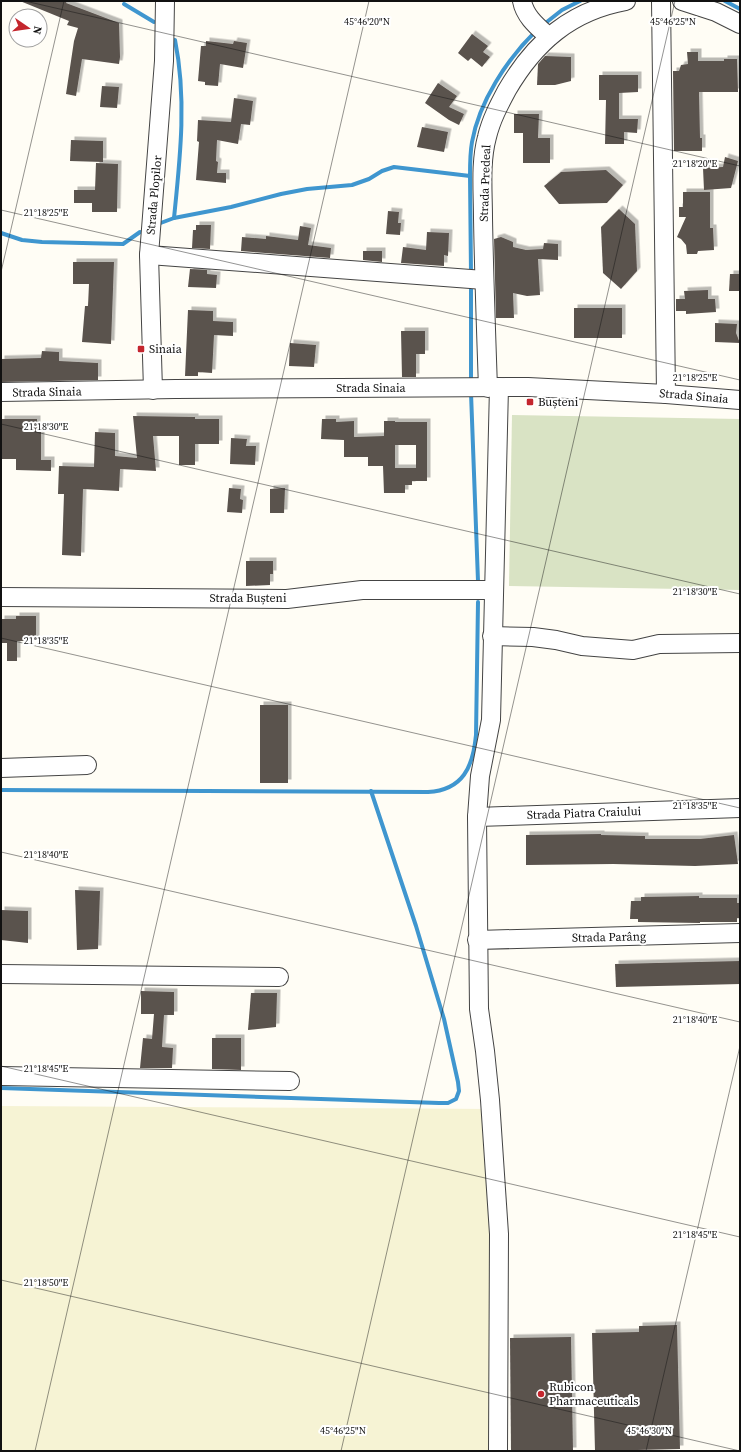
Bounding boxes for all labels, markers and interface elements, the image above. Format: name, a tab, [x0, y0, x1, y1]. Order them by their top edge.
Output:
north arrow	[8, 8, 48, 48]
text: 45°46'20"N	[344, 15, 390, 28]
text: 45°46'25"N	[650, 15, 696, 28]
text: N	[29, 25, 45, 36]
street label: Strada Predeal	[476, 144, 494, 222]
street label: Strada Plopilor	[143, 155, 165, 235]
text: 21°18'20"E	[673, 157, 717, 170]
text: 21°18'25"E	[24, 206, 68, 219]
place label: Sinaia	[149, 341, 183, 357]
marker: Sinaia	[136, 344, 146, 354]
text: 21°18'25"E	[673, 371, 717, 384]
street label: Strada Sinaia	[336, 380, 407, 396]
street label: Strada Sinaia	[12, 383, 83, 401]
street label: Strada Sinaia	[659, 385, 730, 407]
place label: Bușteni	[538, 394, 579, 410]
marker: Bușteni	[525, 397, 535, 407]
text: 21°18'30"E	[24, 420, 68, 433]
text: 21°18'30"E	[673, 585, 717, 598]
street label: Strada Bușteni	[210, 590, 287, 606]
text: 21°18'35"E	[24, 634, 68, 647]
text: 21°18'35"E	[673, 799, 717, 812]
street label: Strada Piatra Craiului	[527, 803, 642, 823]
text: 21°18'40"E	[24, 848, 68, 861]
street label: Strada Parâng	[572, 928, 646, 946]
text: 21°18'40"E	[673, 1013, 717, 1026]
text: 21°18'45"E	[24, 1062, 68, 1075]
text: 21°18'45"E	[673, 1228, 717, 1241]
text: 21°18'50"E	[24, 1276, 68, 1289]
place label: Rubicon Pharmaceuticals	[549, 1379, 639, 1409]
marker: Rubicon Pharmaceuticals	[536, 1389, 546, 1399]
text: 45°46'25"N	[320, 1424, 366, 1437]
text: 45°46'30"N	[626, 1424, 672, 1437]

